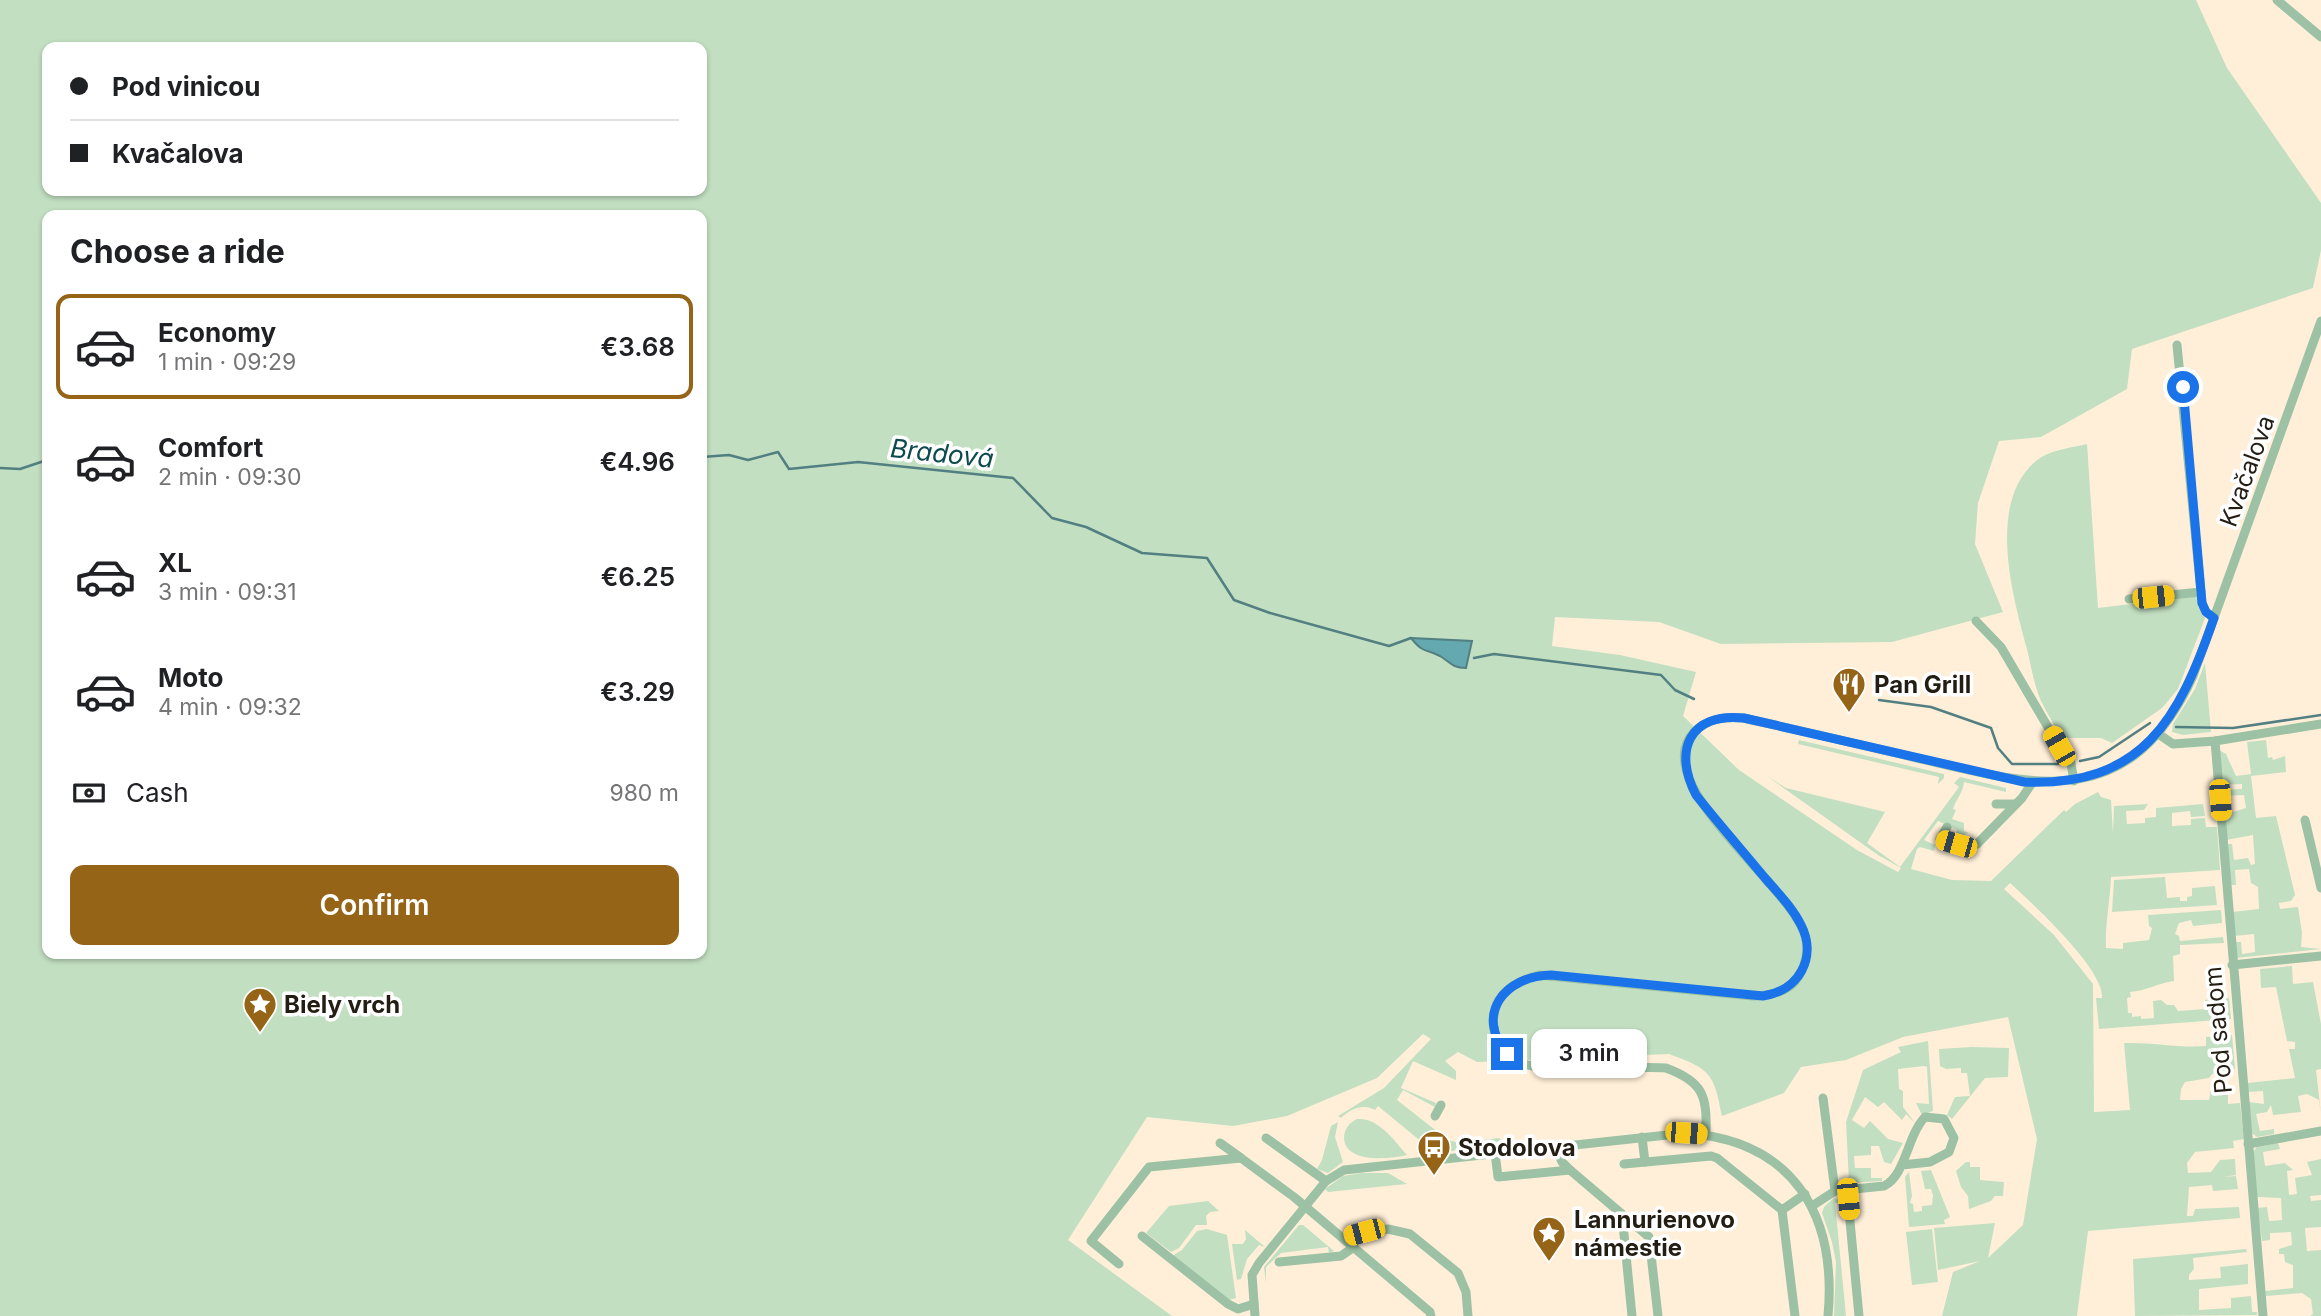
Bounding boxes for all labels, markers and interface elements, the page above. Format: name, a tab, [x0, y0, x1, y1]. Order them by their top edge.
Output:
text: Pod vinicou	[112, 71, 260, 102]
text: Kvačalova	[112, 138, 244, 169]
text: Choose a ride	[70, 232, 285, 271]
icon: car	[74, 315, 137, 378]
text: Economy	[158, 317, 276, 348]
text: €3.68	[601, 331, 675, 362]
text: 1 min · 09:29	[158, 348, 296, 376]
route start	[2167, 371, 2199, 403]
street label: Kvačalova	[2214, 412, 2280, 530]
icon: car	[74, 430, 137, 493]
text: Comfort	[158, 432, 263, 463]
water label: Bradová	[889, 432, 995, 474]
text: €4.96	[600, 446, 675, 477]
text: 2 min · 09:30	[158, 463, 301, 491]
icon: car	[74, 545, 137, 608]
text: XL	[158, 547, 192, 578]
text: €6.25	[601, 561, 675, 592]
text: 3 min · 09:31	[158, 578, 297, 606]
car	[2132, 584, 2175, 610]
icon: car	[74, 660, 137, 723]
text: Moto	[158, 662, 223, 693]
restaurant icon: Pan Grill	[1830, 665, 1868, 714]
place label: Pan Grill	[1874, 670, 1971, 699]
text: €3.29	[600, 676, 675, 707]
text: 4 min · 09:32	[158, 693, 302, 721]
car	[2040, 723, 2079, 769]
icon: cash	[70, 774, 108, 812]
text: Cash	[126, 777, 189, 808]
car	[2209, 778, 2232, 822]
text: 980 m	[609, 779, 679, 807]
car	[1933, 828, 1980, 860]
button: Confirm	[70, 865, 679, 945]
street label: Pod sadom	[2198, 965, 2238, 1095]
place icon: Biely vrch	[241, 985, 279, 1034]
place label: Biely vrch	[284, 990, 400, 1019]
callout: 3 min	[1532, 1030, 1647, 1078]
route end	[1491, 1038, 1523, 1070]
text: 3 min	[1558, 1039, 1620, 1067]
car	[1665, 1121, 1708, 1145]
bus stop icon: Stodolova	[1415, 1128, 1453, 1177]
place label: Stodolova	[1458, 1133, 1576, 1162]
car	[1836, 1177, 1861, 1221]
place label: Lannurienovo námestie	[1574, 1205, 1735, 1262]
place icon: Lannurienovo námestie	[1530, 1214, 1568, 1263]
car	[1341, 1216, 1388, 1248]

